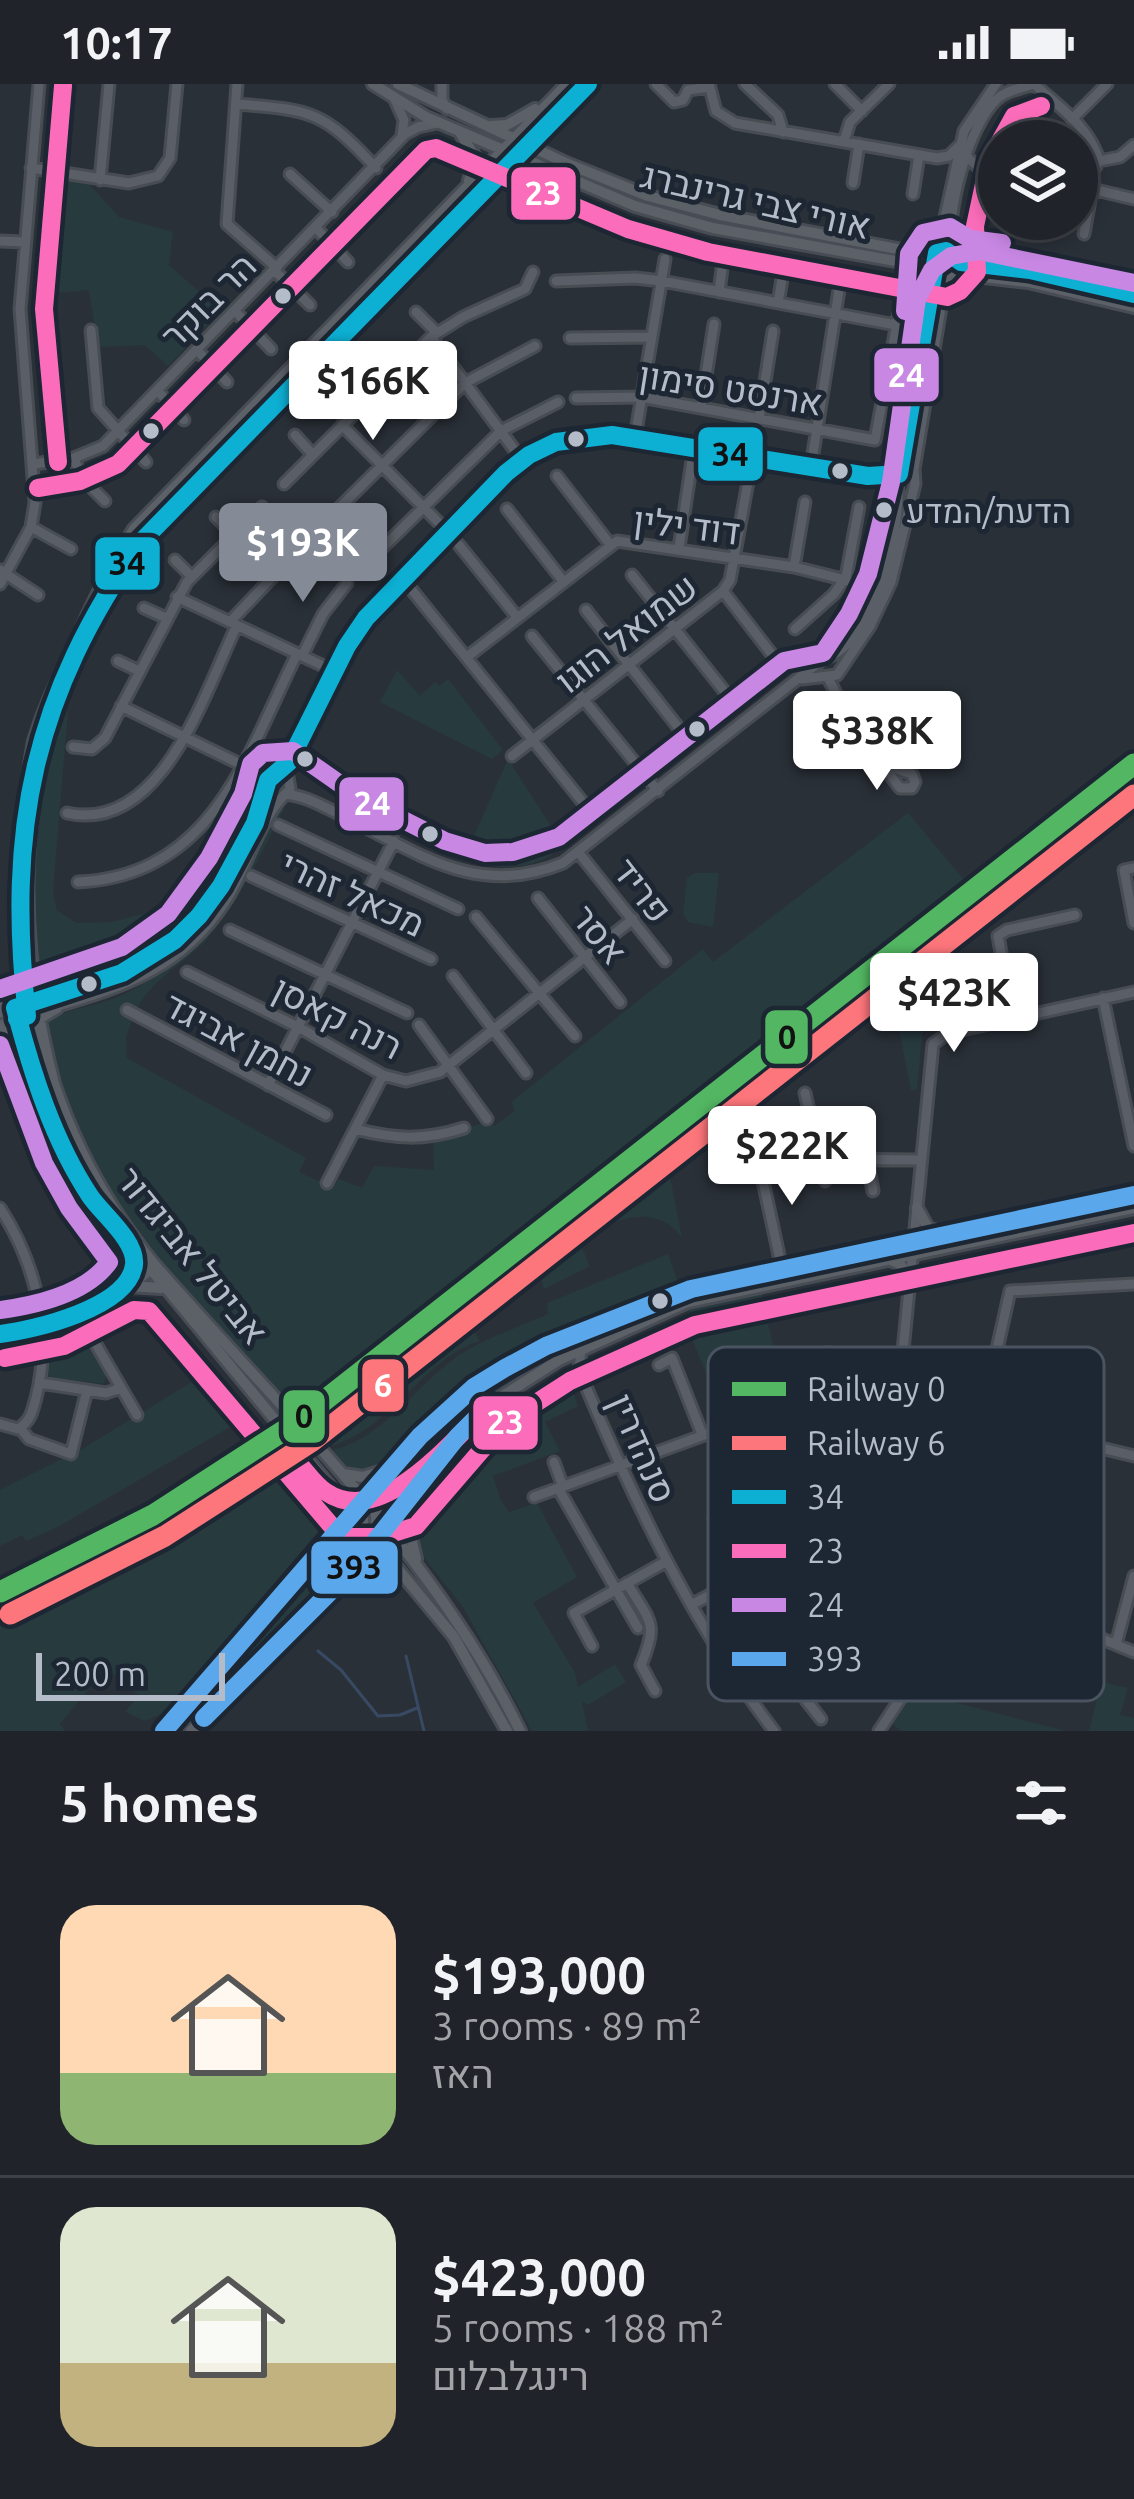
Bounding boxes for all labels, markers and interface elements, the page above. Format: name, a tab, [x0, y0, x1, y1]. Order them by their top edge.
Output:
text: 10:17	[60, 17, 173, 68]
map controls	[978, 120, 1098, 240]
button: layers	[978, 120, 1098, 240]
street label: אורי צבי גרינברג	[637, 154, 875, 246]
line badge: 23	[509, 165, 578, 222]
text: 23	[524, 174, 562, 211]
street label: הר בוקר	[152, 244, 264, 356]
unlabelled marker	[272, 285, 294, 307]
pin: $166K	[289, 341, 457, 443]
line badge: 24	[872, 346, 941, 404]
street label: ארנסט סימון	[637, 353, 825, 423]
text: 24	[887, 356, 925, 393]
text: $166K	[316, 358, 430, 401]
unlabelled marker	[140, 420, 162, 442]
line badge: 34	[696, 425, 765, 483]
unlabelled marker	[565, 428, 587, 450]
text: 34	[711, 435, 749, 472]
unlabelled marker	[829, 460, 851, 482]
place label: הדעת/המדע	[906, 492, 1071, 529]
street label: דוד ילין	[631, 498, 743, 552]
marker: הדעת/המדע	[873, 499, 895, 521]
pin: $193K	[219, 503, 387, 605]
text: $193K	[246, 520, 360, 563]
line badge: 34	[93, 535, 162, 592]
text: 34	[108, 544, 146, 581]
street label: שמואל הוגו	[547, 565, 705, 701]
pin: $338K	[793, 691, 961, 793]
text: $338K	[820, 708, 934, 751]
unlabelled marker	[686, 718, 708, 740]
unlabelled marker	[294, 748, 316, 770]
line badge: 24	[337, 775, 406, 833]
text: 24	[353, 784, 391, 821]
unlabelled marker	[419, 823, 441, 845]
street label: מכאל זהרי	[274, 842, 432, 944]
street label: פריד	[605, 850, 681, 930]
street label: אסר	[564, 896, 636, 972]
pin: $423K	[870, 953, 1038, 1055]
street label: רנה קאסן	[267, 967, 409, 1067]
text: $423K	[897, 970, 1011, 1013]
unlabelled marker	[78, 973, 100, 995]
street label: נחמן אביגד	[158, 983, 320, 1095]
line badge: 0	[763, 1008, 810, 1066]
text: 0	[778, 1018, 796, 1055]
pin: $222K	[708, 1106, 876, 1208]
text: $222K	[735, 1123, 849, 1166]
street label: אביטל אביגדור	[109, 1158, 277, 1352]
unlabelled marker	[649, 1290, 671, 1312]
legend	[708, 1347, 1104, 1701]
line badge: 6	[360, 1357, 406, 1414]
text: 6	[374, 1366, 392, 1403]
text: Railway 0	[807, 1370, 946, 1407]
street label: סנהדרין	[601, 1387, 685, 1509]
line badge: 0	[281, 1388, 327, 1445]
line badge: 23	[471, 1394, 540, 1452]
text: 0	[295, 1397, 313, 1434]
text: 23	[486, 1403, 524, 1440]
text: Railway 6	[807, 1424, 946, 1461]
text: 34	[807, 1478, 844, 1515]
text: 23	[807, 1532, 844, 1569]
line badge: 393	[309, 1539, 400, 1596]
text: 393	[326, 1548, 382, 1585]
text: 24	[807, 1586, 844, 1623]
text: 393	[807, 1640, 863, 1677]
scale bar	[36, 1647, 225, 1700]
text: 200 m	[54, 1655, 146, 1692]
icon: filters	[1008, 1770, 1074, 1836]
text: 5 homes	[60, 1774, 259, 1832]
text: $193,000	[432, 1946, 646, 2004]
icon: home	[156, 1953, 300, 2097]
text: 3 rooms · 89 m²	[432, 2004, 702, 2047]
text: האז	[432, 2052, 494, 2095]
text: $423,000	[432, 2248, 646, 2306]
icon: home	[156, 2255, 300, 2399]
text: 5 rooms · 188 m²	[432, 2306, 724, 2349]
text: רינגלבלום	[432, 2354, 589, 2397]

